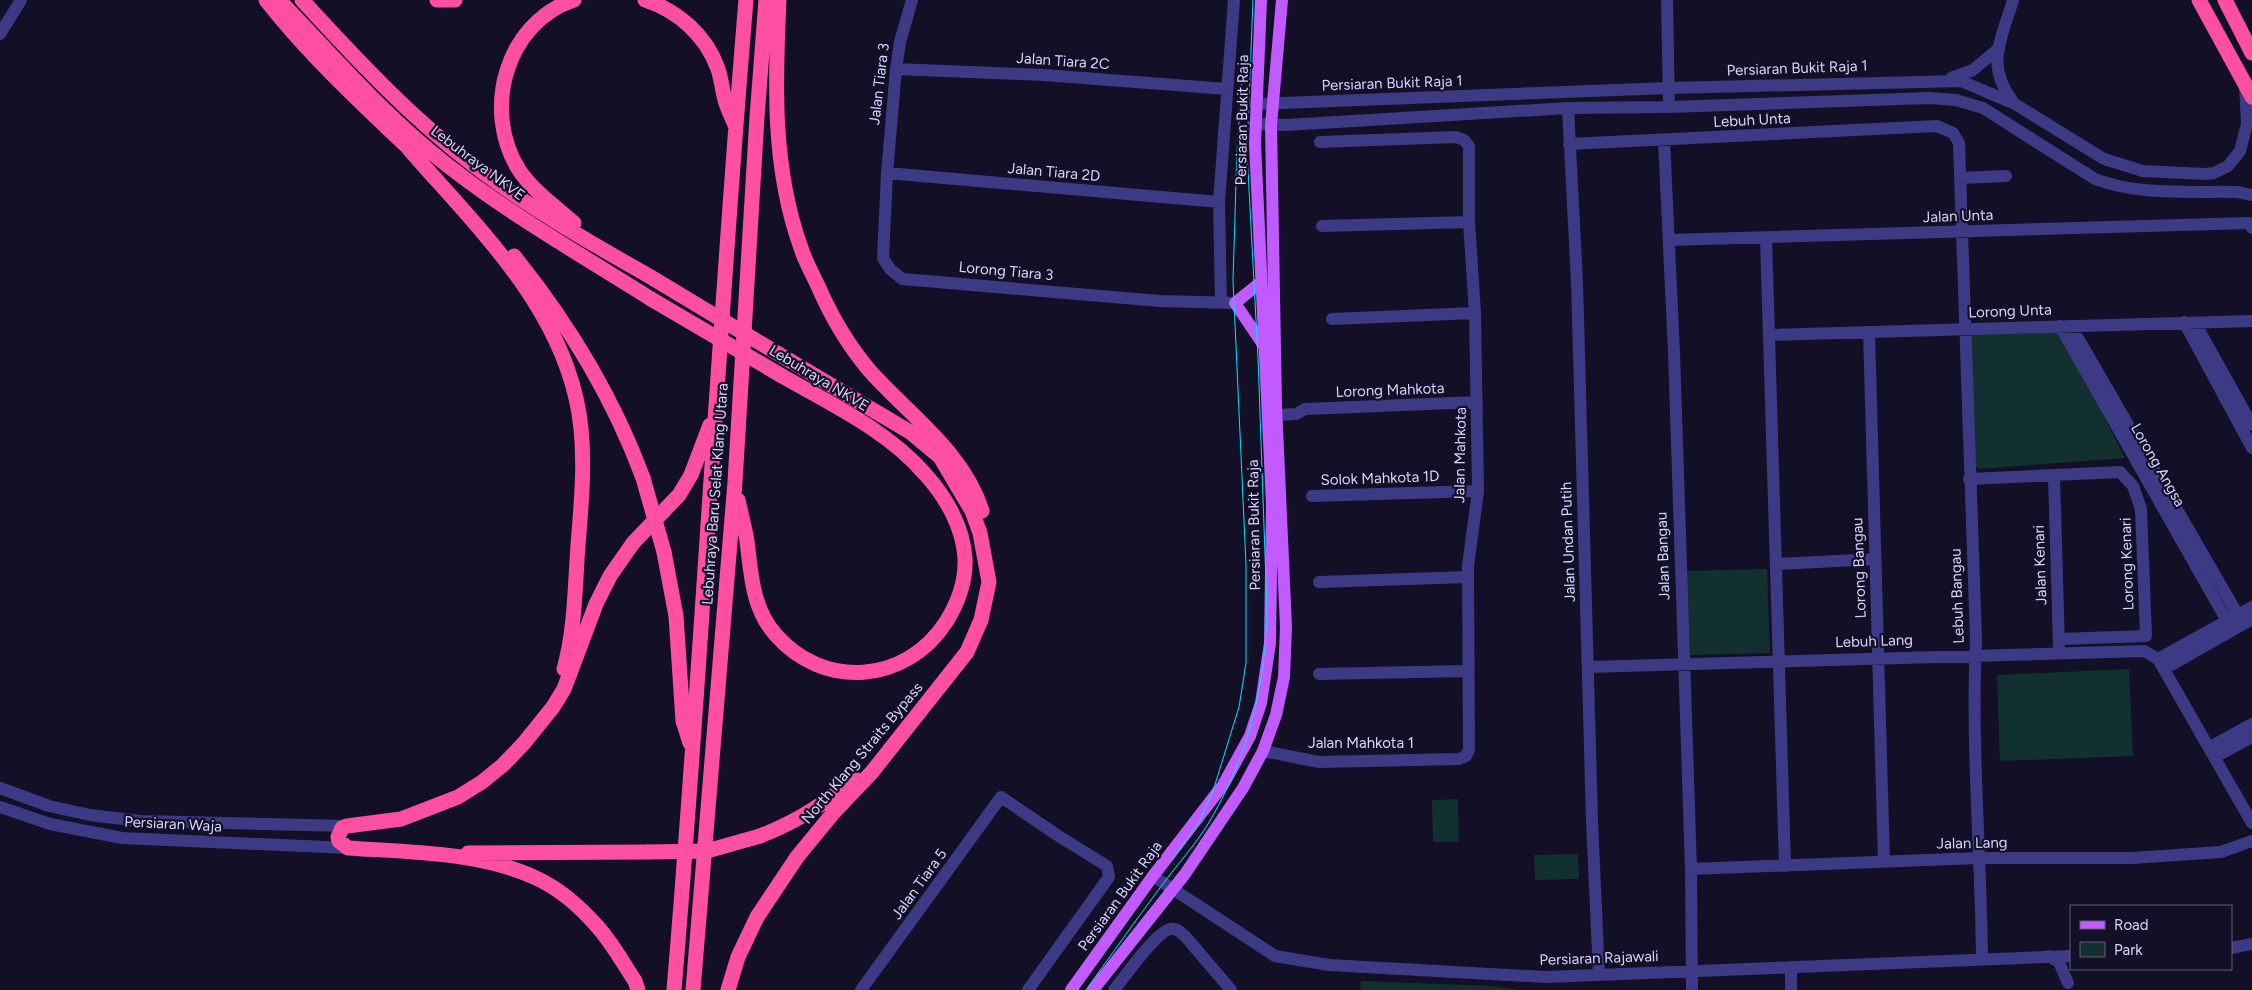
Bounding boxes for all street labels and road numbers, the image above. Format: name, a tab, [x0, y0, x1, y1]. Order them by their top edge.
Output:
street label: Jalan Tiara 3	[865, 42, 893, 126]
street label: Jalan Tiara 2C	[1016, 49, 1110, 73]
street label: Persiaran Bukit Raja	[1232, 54, 1252, 186]
street label: Persiaran Bukit Raja 1	[1726, 57, 1868, 79]
street label: Persiaran Bukit Raja 1	[1321, 72, 1463, 94]
street label: Lebuh Unta	[1713, 109, 1791, 131]
street label: Lebuhraya NKVE	[427, 122, 529, 204]
street label: Jalan Tiara 2D	[1007, 159, 1101, 185]
street label: Jalan Unta	[1922, 206, 1994, 226]
street label: Lorong Tiara 3	[958, 258, 1054, 284]
street label: Lorong Unta	[1968, 301, 2052, 321]
street label: Lebuhraya NKVE	[766, 341, 872, 415]
street label: Lorong Mahkota	[1335, 379, 1445, 401]
street label: Lebuhraya Baru Selat Klang Utara	[698, 382, 732, 606]
street label: Jalan Mahkota	[1450, 407, 1470, 503]
street label: Lorong Angsa	[2127, 420, 2189, 510]
street label: Persiaran Bukit Raja	[1244, 459, 1264, 591]
street label: Solok Mahkota 1D	[1320, 467, 1440, 489]
street label: Jalan Undan Putih	[1557, 482, 1579, 602]
street label: Jalan Bangau	[1652, 512, 1674, 600]
street label: Lorong Bangau	[1848, 517, 1870, 619]
street label: Lorong Kenari	[2116, 517, 2138, 611]
street label: Jalan Kenari	[2030, 525, 2050, 605]
street label: Lebuh Bangau	[1946, 548, 1968, 644]
street label: Lebuh Lang	[1835, 631, 1913, 651]
street label: North Klang Straits Bypass	[798, 679, 926, 827]
street label: Jalan Mahkota 1	[1308, 734, 1414, 752]
street label: Persiaran Waja	[124, 812, 222, 836]
street label: Jalan Lang	[1936, 833, 2008, 853]
street label: Persiaran Bukit Raja	[1074, 838, 1166, 954]
street label: Jalan Tiara 5	[887, 845, 951, 923]
street label: Persiaran Rajawali	[1539, 947, 1659, 969]

